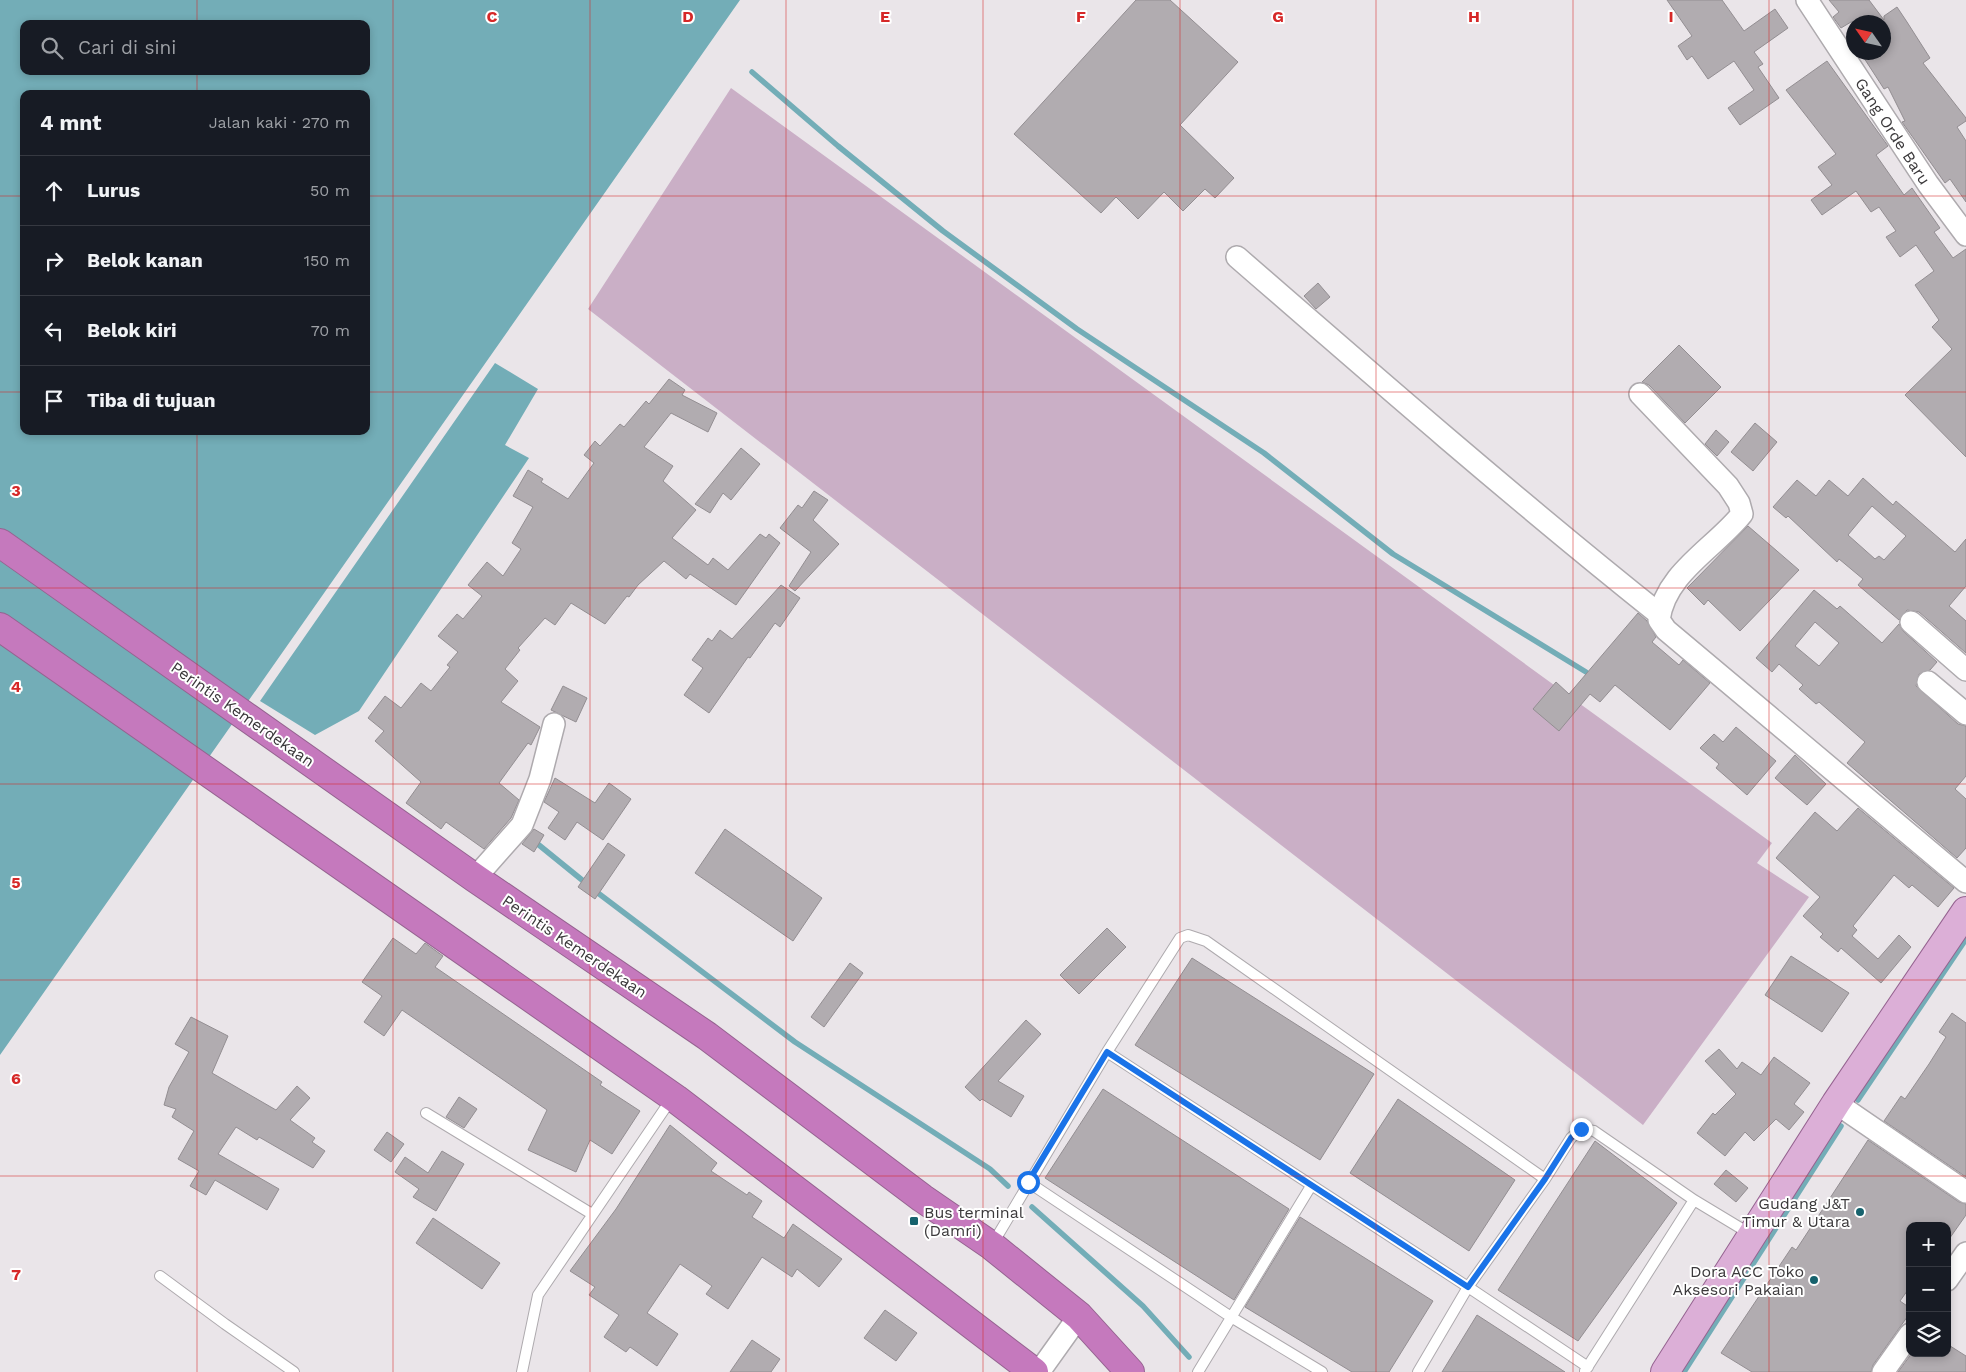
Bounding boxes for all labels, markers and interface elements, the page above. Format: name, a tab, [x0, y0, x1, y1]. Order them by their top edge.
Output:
text: C	[487, 7, 498, 26]
text: D	[682, 7, 694, 26]
text: E	[880, 7, 890, 26]
text: F	[1076, 7, 1086, 26]
text: G	[1272, 7, 1284, 26]
text: H	[1468, 7, 1480, 26]
text: I	[1668, 7, 1674, 26]
north arrow	[1846, 15, 1891, 60]
search box	[20, 20, 370, 75]
icon: search	[38, 34, 66, 62]
text: Cari di sini	[78, 36, 176, 59]
street label: Gang Orde Baru	[1851, 74, 1934, 188]
text: 4 mnt	[40, 110, 101, 135]
text: Jalan kaki · 270 m	[209, 113, 350, 132]
icon: ahead	[40, 177, 68, 205]
text: Lurus	[87, 179, 140, 202]
text: 50 m	[310, 181, 350, 200]
icon: right	[40, 247, 68, 275]
text: Belok kanan	[87, 249, 203, 272]
text: 150 m	[304, 251, 350, 270]
icon: left	[40, 317, 68, 345]
text: Belok kiri	[87, 319, 177, 342]
text: 70 m	[311, 321, 350, 340]
icon: arrive	[40, 387, 68, 415]
text: Tiba di tujuan	[87, 389, 216, 412]
text: 3	[11, 481, 21, 500]
street label: Perintis Kemerdekaan	[168, 658, 318, 771]
text: 4	[11, 677, 21, 696]
text: 5	[11, 873, 21, 892]
street label: Perintis Kemerdekaan	[499, 891, 651, 1002]
text: 6	[11, 1069, 21, 1088]
route end	[1570, 1118, 1593, 1141]
route start	[1017, 1171, 1040, 1194]
place label: Gudang J&T Timur & Utara	[1742, 1194, 1850, 1231]
place label: Bus terminal (Damri)	[924, 1203, 1024, 1240]
marker: Gudang J&T Timur & Utara	[1854, 1206, 1866, 1218]
marker: Bus terminal (Damri)	[908, 1215, 920, 1227]
map controls	[1906, 1222, 1951, 1357]
button: +	[1906, 1222, 1951, 1267]
place label: Dora ACC Toko Aksesori Pakaian	[1673, 1262, 1804, 1299]
text: 7	[11, 1265, 21, 1284]
button: −	[1906, 1267, 1951, 1312]
marker: Dora ACC Toko Aksesori Pakaian	[1808, 1274, 1820, 1286]
button: layers	[1906, 1312, 1951, 1357]

